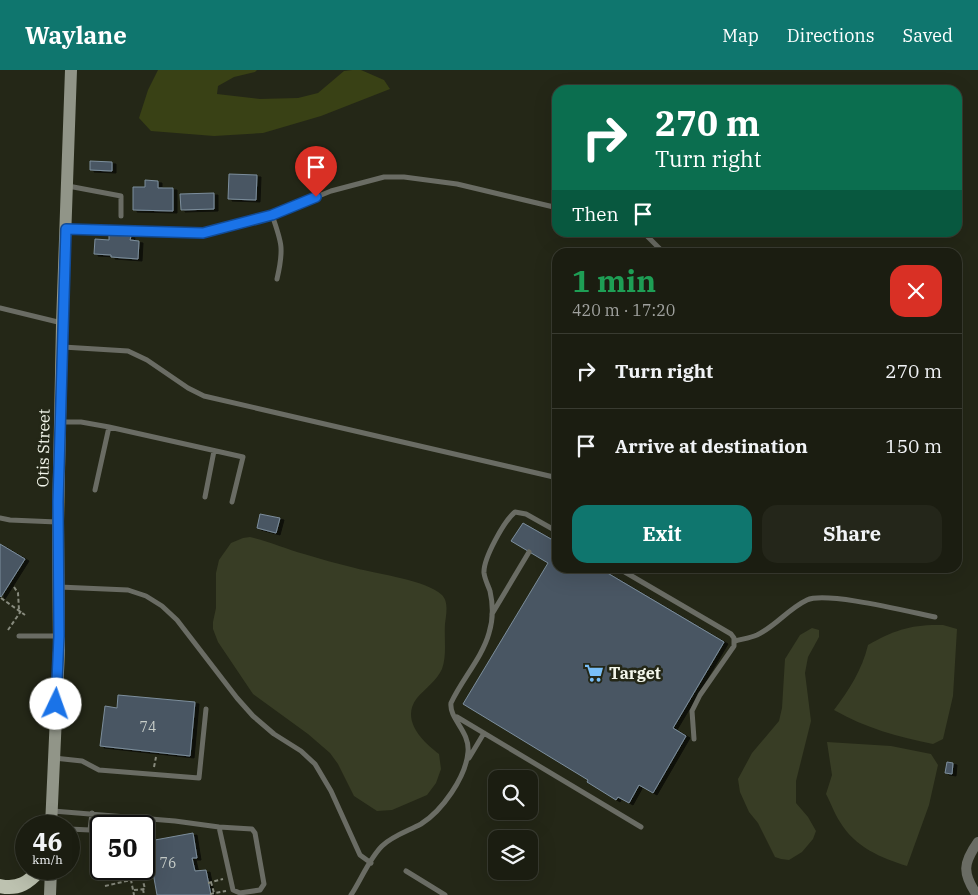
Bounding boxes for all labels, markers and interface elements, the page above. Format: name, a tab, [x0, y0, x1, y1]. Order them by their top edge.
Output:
text: Waylane	[25, 19, 127, 51]
text: Map	[722, 24, 759, 47]
text: Directions	[787, 24, 875, 47]
text: Saved	[903, 24, 953, 47]
text: 270 m	[655, 100, 760, 146]
icon: right	[572, 105, 637, 170]
text: Turn right	[655, 144, 762, 173]
pin	[295, 146, 337, 197]
icon: arrive	[302, 153, 330, 181]
icon: arrive	[629, 200, 657, 228]
text: Then	[572, 202, 619, 226]
text: 1 min	[572, 261, 656, 300]
button: close	[890, 265, 942, 317]
text: 420 m · 17:20	[572, 300, 675, 320]
icon: right	[572, 357, 600, 385]
text: Turn right	[615, 359, 713, 383]
text: 270 m	[885, 359, 942, 383]
street label: Otis Street	[32, 408, 54, 487]
icon: arrive	[572, 432, 600, 460]
text: Arrive at destination	[615, 434, 808, 458]
text: 150 m	[885, 434, 942, 458]
button: Exit	[572, 505, 752, 563]
button: Share	[762, 505, 942, 563]
supermarket icon: Target	[583, 662, 605, 684]
place label: Target	[609, 663, 661, 683]
position arrow	[29, 677, 81, 729]
house number: 74	[140, 718, 156, 736]
map controls	[488, 770, 538, 880]
button: search	[488, 770, 538, 820]
speed limit sign: 50	[90, 815, 155, 880]
text: 46	[32, 825, 63, 858]
button: layers	[488, 830, 538, 880]
text: km/h	[32, 852, 63, 867]
house number: 76	[160, 854, 176, 872]

